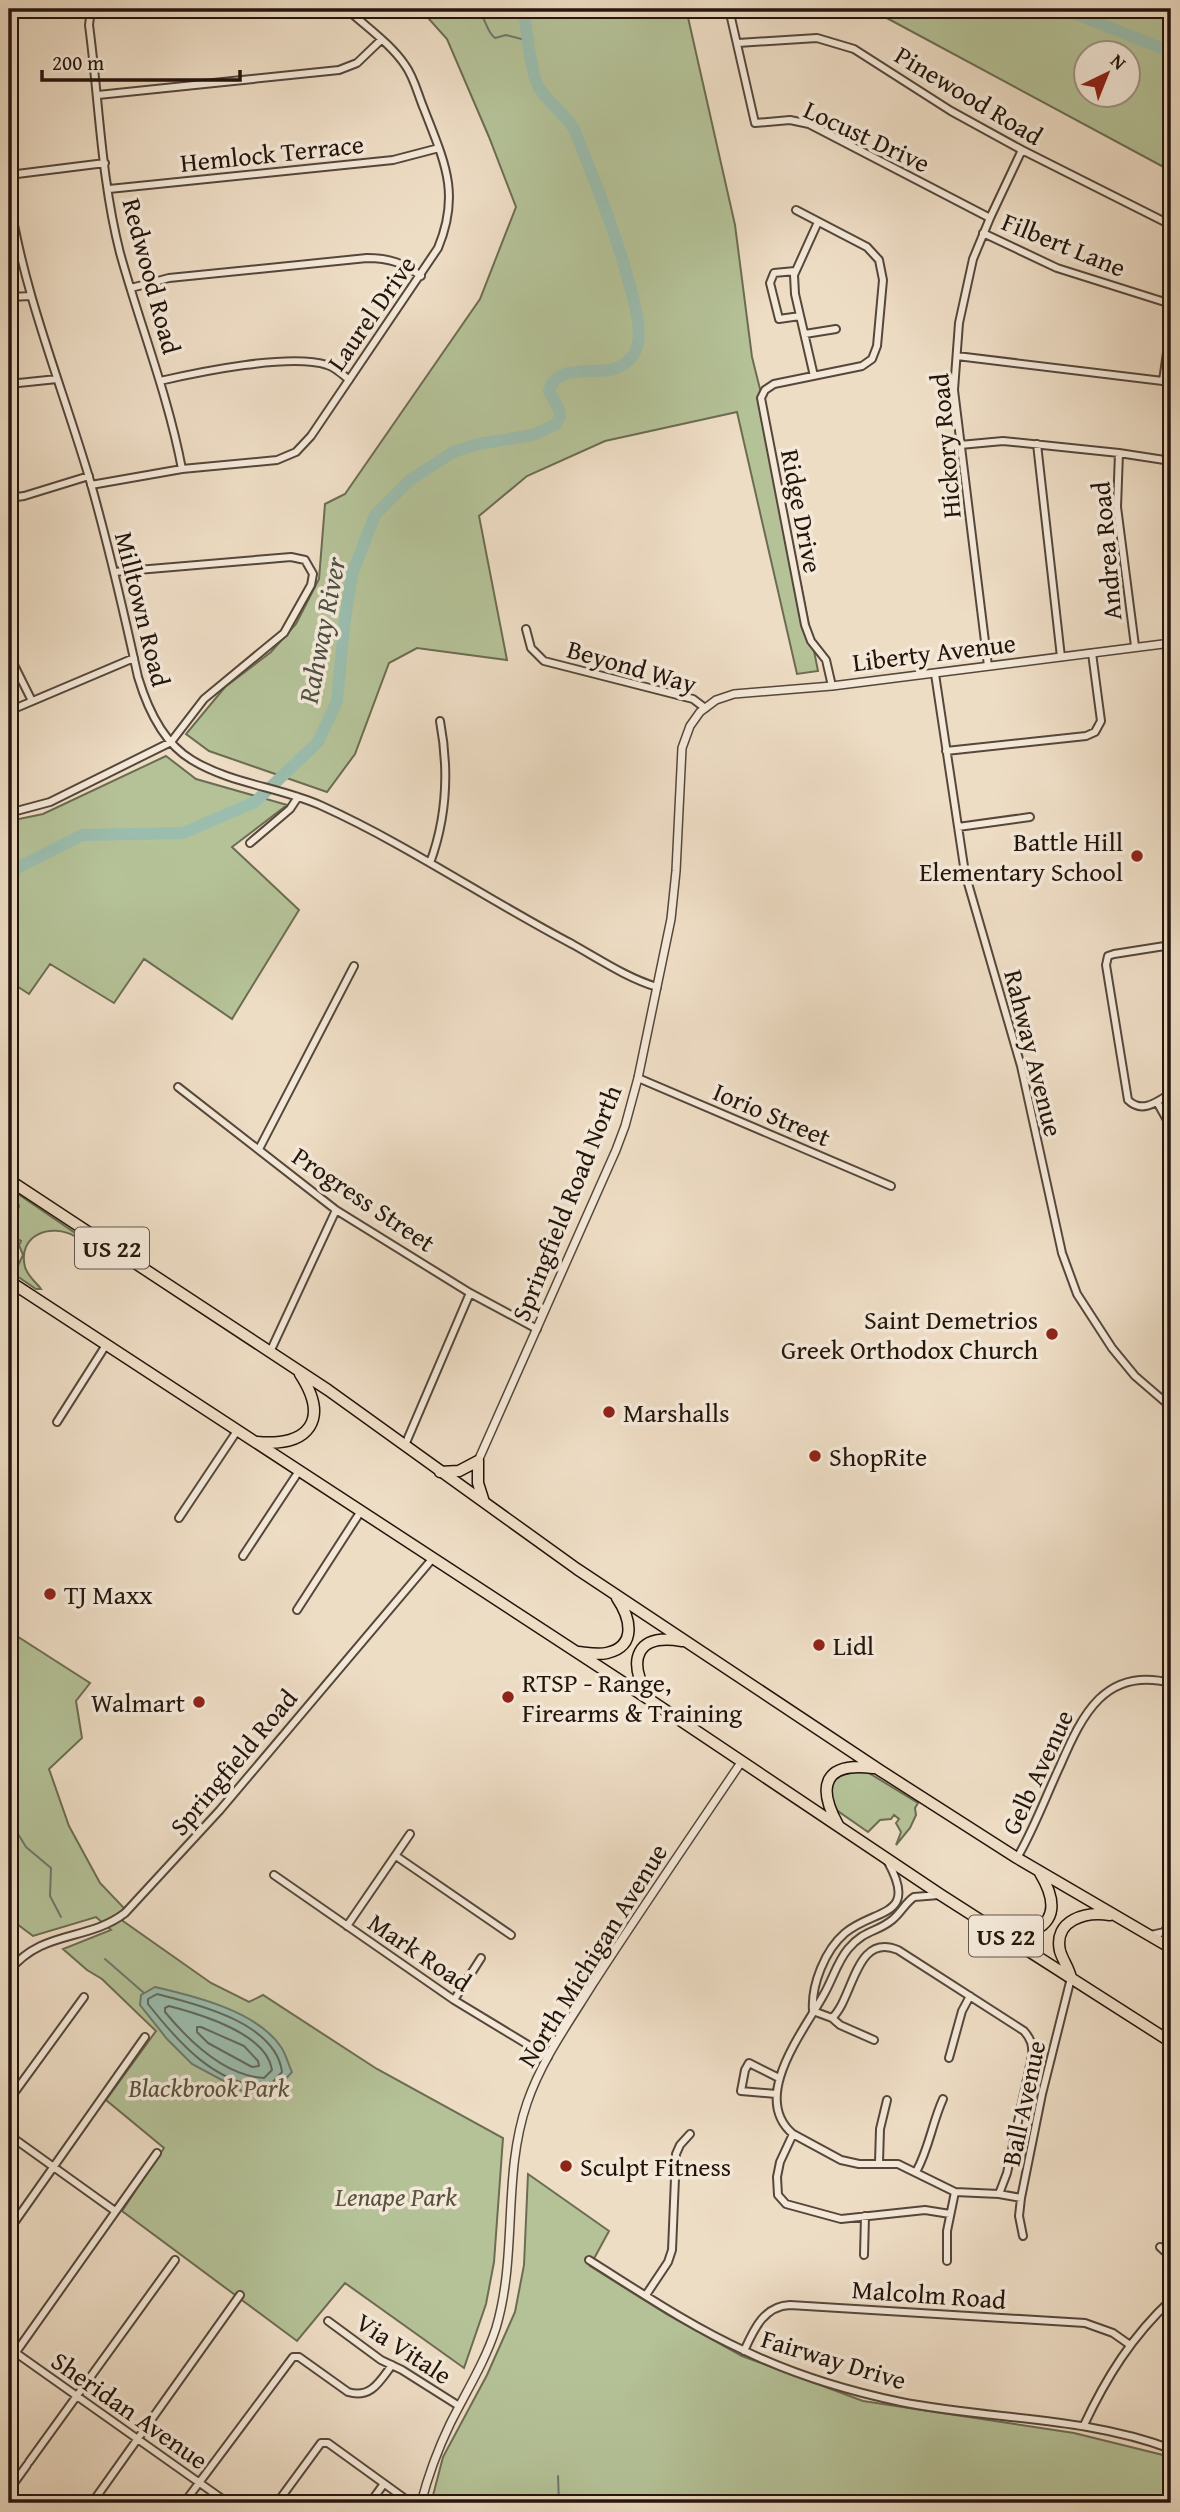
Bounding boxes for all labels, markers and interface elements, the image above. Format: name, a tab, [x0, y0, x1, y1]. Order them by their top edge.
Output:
street label: Pinewood Road	[888, 35, 1051, 155]
scale bar	[42, 38, 240, 82]
north arrow	[1072, 38, 1142, 108]
text: 200 m	[52, 47, 104, 78]
text: N	[1104, 47, 1133, 76]
street label: Locust Drive	[798, 90, 936, 182]
street label: Hemlock Terrace	[178, 124, 366, 182]
street label: Redwood Road	[113, 194, 192, 358]
street label: Filbert Lane	[996, 202, 1132, 286]
street label: Laurel Drive	[317, 247, 425, 379]
street label: Hickory Road	[919, 372, 971, 520]
street label: Ridge Drive	[771, 446, 833, 576]
street label: Andrea Road	[1080, 480, 1131, 622]
street label: Milltown Road	[105, 527, 181, 691]
water label: Rahway River	[287, 552, 356, 708]
street label: Liberty Avenue	[850, 623, 1018, 681]
street label: Beyond Way	[563, 629, 701, 703]
place label: Battle Hill Elementary School	[919, 822, 1123, 891]
marker: Battle Hill Elementary School	[1129, 848, 1145, 864]
street label: Rahway Avenue	[994, 965, 1074, 1141]
street label: Iorio Street	[707, 1072, 837, 1156]
street label: Springfield Road North	[501, 1079, 631, 1327]
street label: Progress Street	[285, 1137, 443, 1261]
road number: US 22	[75, 1228, 149, 1268]
place label: Saint Demetrios Greek Orthodox Church	[781, 1300, 1038, 1369]
marker: Saint Demetrios Greek Orthodox Church	[1044, 1326, 1060, 1342]
place label: Marshalls	[623, 1393, 729, 1432]
marker: Marshalls	[601, 1404, 617, 1420]
place label: ShopRite	[829, 1437, 927, 1476]
marker: ShopRite	[807, 1448, 823, 1464]
place label: TJ Maxx	[64, 1575, 153, 1614]
marker: TJ Maxx	[42, 1586, 58, 1602]
place label: Lidl	[833, 1626, 874, 1665]
marker: Lidl	[811, 1637, 827, 1653]
place label: RTSP - Range, Firearms & Training	[522, 1663, 742, 1732]
street label: Springfield Road	[160, 1680, 306, 1844]
place label: Walmart	[91, 1683, 185, 1722]
marker: RTSP - Range, Firearms & Training	[500, 1689, 516, 1705]
marker: Walmart	[191, 1694, 207, 1710]
street label: Gelb Avenue	[991, 1703, 1083, 1841]
street label: North Michigan Avenue	[507, 1835, 677, 2075]
street label: Mark Road	[360, 1903, 480, 2001]
road number: US 22	[969, 1915, 1043, 1956]
street label: Ball Avenue	[991, 2037, 1055, 2169]
park label: Blackbrook Park	[128, 2068, 290, 2107]
place label: Sculpt Fitness	[580, 2147, 731, 2186]
marker: Sculpt Fitness	[558, 2158, 574, 2174]
park label: Lenape Park	[334, 2177, 457, 2216]
street label: Malcolm Road	[851, 2269, 1007, 2319]
street label: Via Vitale	[348, 2302, 460, 2394]
street label: Fairway Drive	[757, 2319, 911, 2399]
street label: Sheridan Avenue	[43, 2341, 217, 2479]

